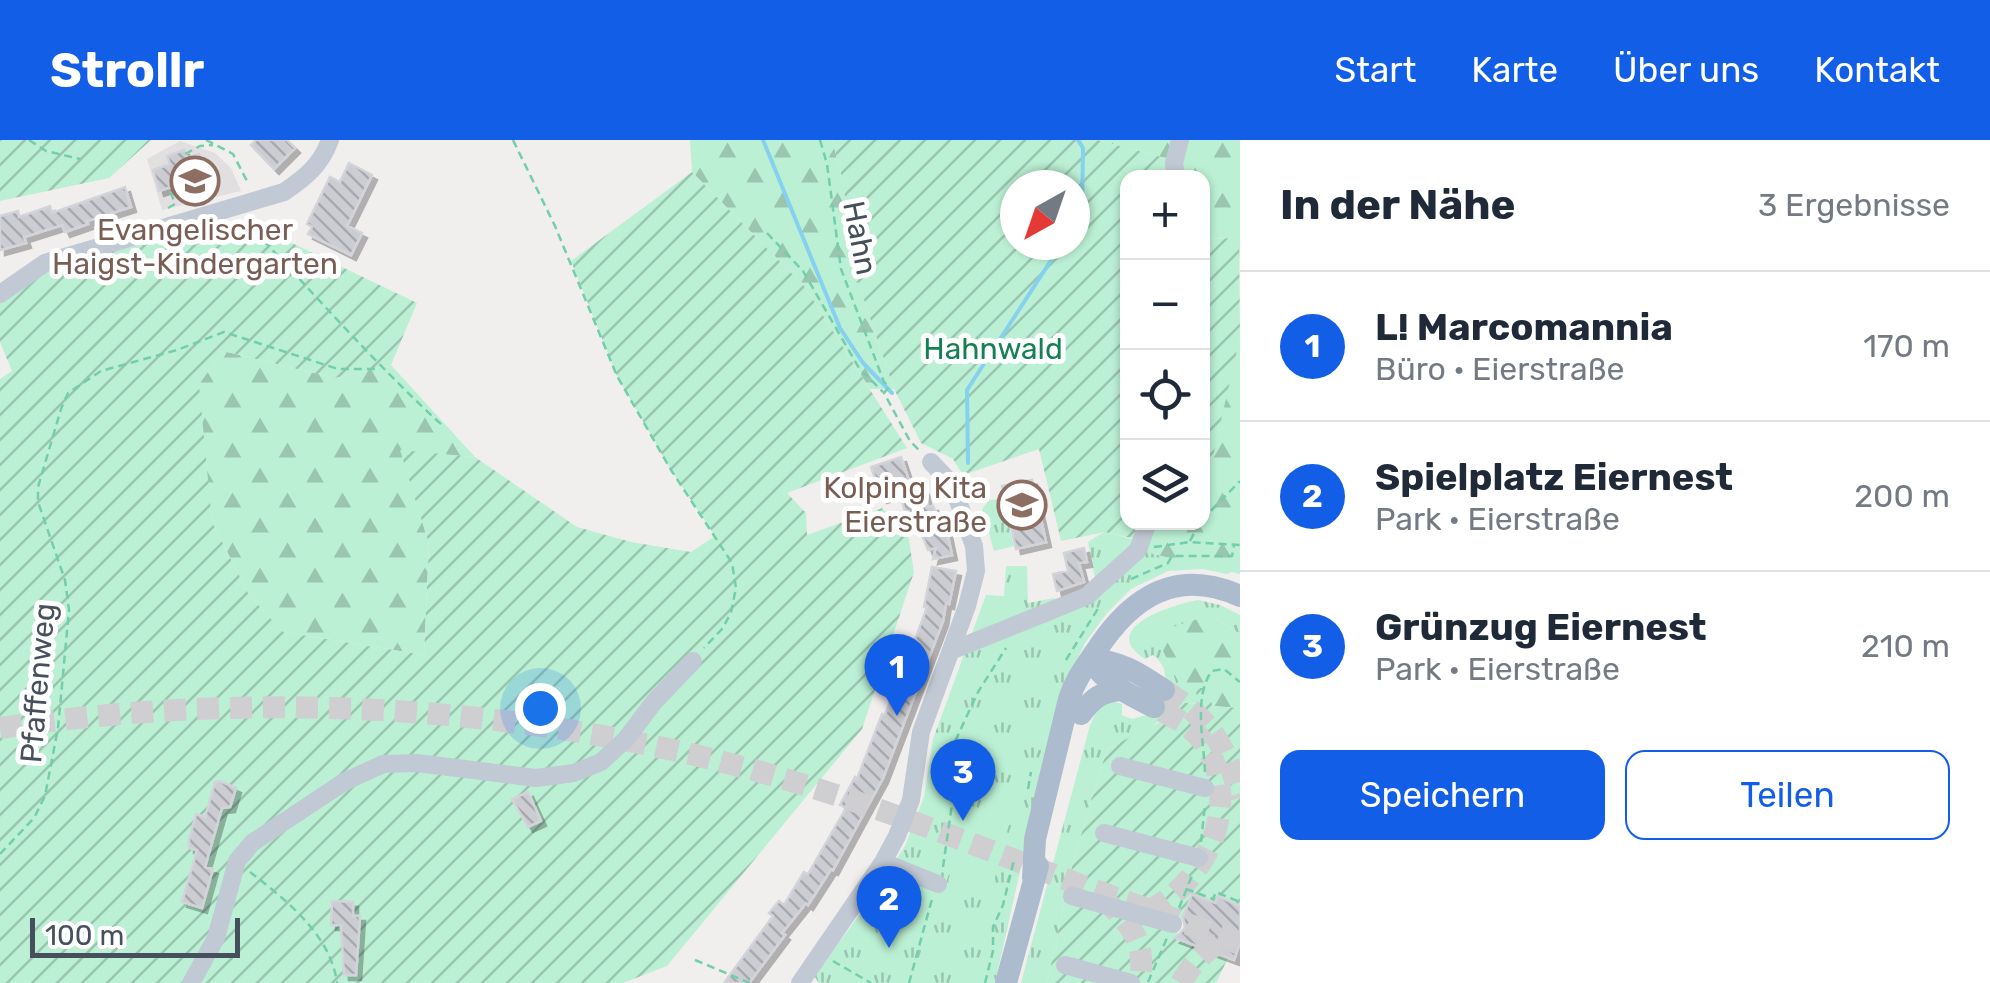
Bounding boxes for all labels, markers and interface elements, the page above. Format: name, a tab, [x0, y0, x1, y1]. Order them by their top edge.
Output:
text: Strollr	[50, 42, 204, 99]
text: Start	[1335, 49, 1416, 91]
text: Karte	[1471, 49, 1558, 91]
text: Über uns	[1613, 49, 1759, 91]
text: Kontakt	[1814, 49, 1940, 91]
school or university icon: Evangelischer Haigst-Kindergarten	[169, 155, 221, 207]
north arrow	[1000, 170, 1090, 260]
map controls	[1120, 170, 1210, 530]
button: +	[1120, 170, 1210, 260]
text: In der Nähe	[1280, 180, 1515, 230]
text: 3 Ergebnisse	[1758, 186, 1950, 224]
street label: Hahn	[835, 198, 885, 278]
place label: Evangelischer Haigst-Kindergarten	[52, 212, 338, 282]
button: −	[1120, 260, 1210, 350]
text: L! Marcomannia	[1375, 304, 1673, 350]
text: 1	[1305, 327, 1320, 365]
text: 170 m	[1863, 327, 1950, 365]
park label: Hahnwald	[923, 331, 1063, 367]
button: locate	[1120, 350, 1210, 440]
text: Büro · Eierstraße	[1375, 350, 1624, 388]
button: layers	[1120, 440, 1210, 530]
text: Spielplatz Eiernest	[1375, 454, 1733, 500]
place label: Kolping Kita Eierstraße	[823, 470, 987, 540]
text: 2	[1302, 477, 1323, 515]
text: 200 m	[1854, 477, 1950, 515]
school or university icon: Kolping Kita Eierstraße	[996, 479, 1048, 531]
text: Park · Eierstraße	[1375, 500, 1620, 538]
street label: Pfaffenweg	[13, 601, 63, 765]
text: Grünzug Eiernest	[1375, 604, 1707, 650]
text: 3	[1302, 627, 1323, 665]
text: 210 m	[1861, 627, 1950, 665]
pin: 1	[864, 634, 930, 716]
text: Park · Eierstraße	[1375, 650, 1620, 688]
your location	[515, 683, 566, 734]
pin: 3	[930, 738, 996, 821]
button: Speichern	[1280, 750, 1605, 840]
button: Teilen	[1625, 750, 1950, 840]
pin: 2	[856, 866, 922, 948]
scale bar	[30, 913, 240, 958]
text: 100 m	[45, 919, 124, 952]

